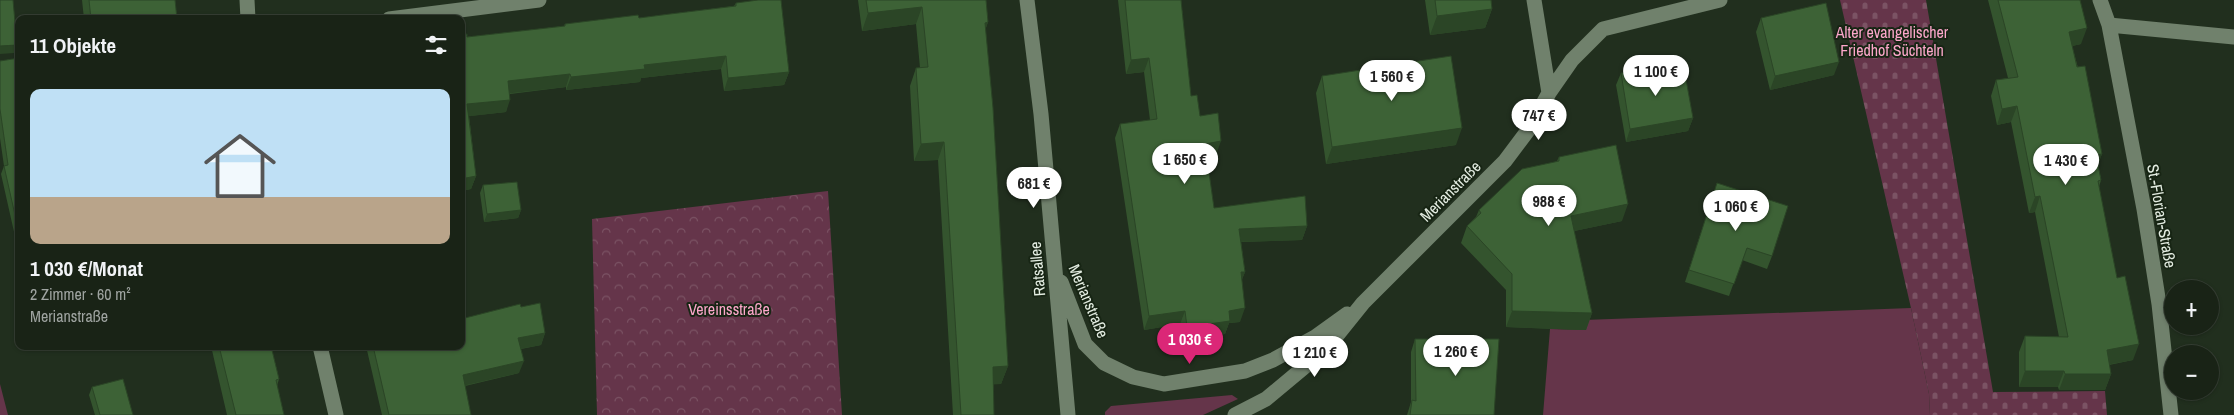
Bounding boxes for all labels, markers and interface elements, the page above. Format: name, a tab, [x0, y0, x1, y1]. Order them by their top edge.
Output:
park label: Alter evangelischer Friedhof Süchteln	[1835, 21, 1949, 61]
text: 11 Objekte	[30, 31, 116, 60]
icon: filters	[422, 31, 450, 59]
pin: 1 100 €	[1610, 54, 1702, 97]
pin: 1 560 €	[1346, 59, 1438, 102]
text: 1 100 €	[1634, 60, 1678, 82]
text: 1 560 €	[1370, 65, 1414, 87]
pin: 747 €	[1504, 98, 1574, 141]
text: 747 €	[1523, 104, 1555, 126]
icon: home	[195, 121, 285, 211]
pin: 1 650 €	[1139, 142, 1231, 185]
pin: 1 430 €	[2020, 144, 2112, 186]
text: 1 650 €	[1163, 148, 1207, 170]
text: 1 430 €	[2044, 149, 2088, 171]
street label: Merianstraße	[1415, 156, 1485, 226]
street label: St.-Florian-Straße	[2142, 162, 2182, 270]
pin: 681 €	[999, 166, 1069, 209]
text: 681 €	[1018, 172, 1050, 194]
pin: 988 €	[1514, 184, 1584, 227]
text: 988 €	[1533, 190, 1565, 212]
pin: 1 060 €	[1690, 190, 1782, 232]
text: 1 060 €	[1714, 195, 1758, 217]
street label: Ratsallee	[1024, 241, 1050, 297]
text: 1 030 €/Monat	[30, 254, 143, 283]
street label: Merianstraße	[1064, 261, 1114, 341]
map controls	[2164, 280, 2219, 400]
button: +	[2164, 280, 2219, 335]
text: 2 Zimmer · 60 m²	[30, 283, 131, 305]
park label: Vereinsstraße	[688, 298, 770, 320]
text: Merianstraße	[30, 305, 108, 327]
pin: 1 030 €	[1144, 322, 1236, 365]
text: 1 030 €	[1168, 328, 1212, 350]
pin: 1 260 €	[1410, 334, 1502, 377]
pin: 1 210 €	[1269, 336, 1361, 378]
text: 1 260 €	[1434, 340, 1478, 362]
text: 1 210 €	[1293, 341, 1337, 363]
button: −	[2164, 345, 2219, 400]

